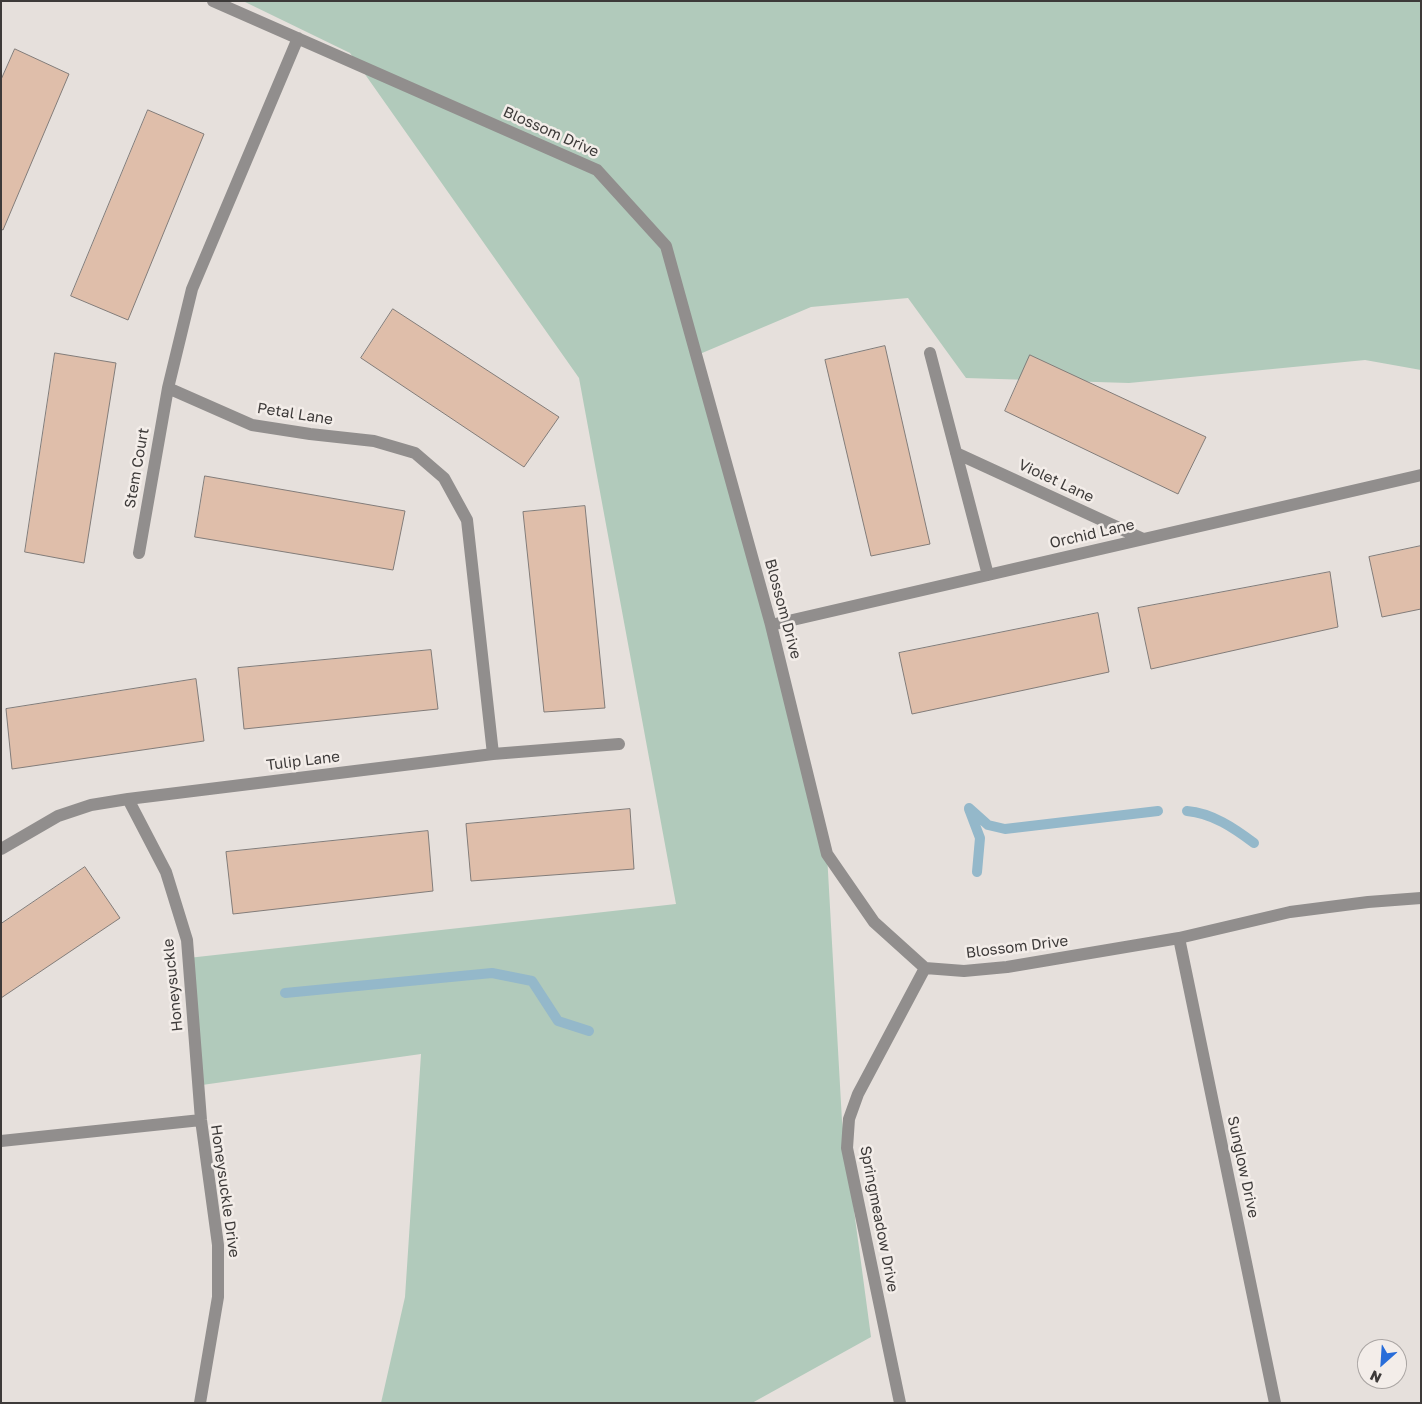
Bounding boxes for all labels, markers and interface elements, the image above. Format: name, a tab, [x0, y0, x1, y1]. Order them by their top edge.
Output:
street label: Blossom Drive	[500, 103, 602, 161]
street label: Petal Lane	[256, 399, 334, 429]
street label: Stem Court	[121, 426, 153, 510]
street label: Violet Lane	[1015, 456, 1097, 506]
street label: Orchid Lane	[1048, 516, 1136, 552]
street label: Blossom Drive	[761, 557, 805, 661]
street label: Tulip Lane	[265, 748, 341, 774]
street label: Blossom Drive	[965, 932, 1069, 962]
street label: Honeysuckle	[159, 938, 187, 1032]
street label: Sunglow Drive	[1223, 1114, 1263, 1220]
street label: Honeysuckle Drive	[207, 1123, 243, 1259]
street label: Springmeadow Drive	[856, 1144, 902, 1294]
north arrow	[1357, 1339, 1407, 1389]
text: N	[1367, 1367, 1384, 1387]

